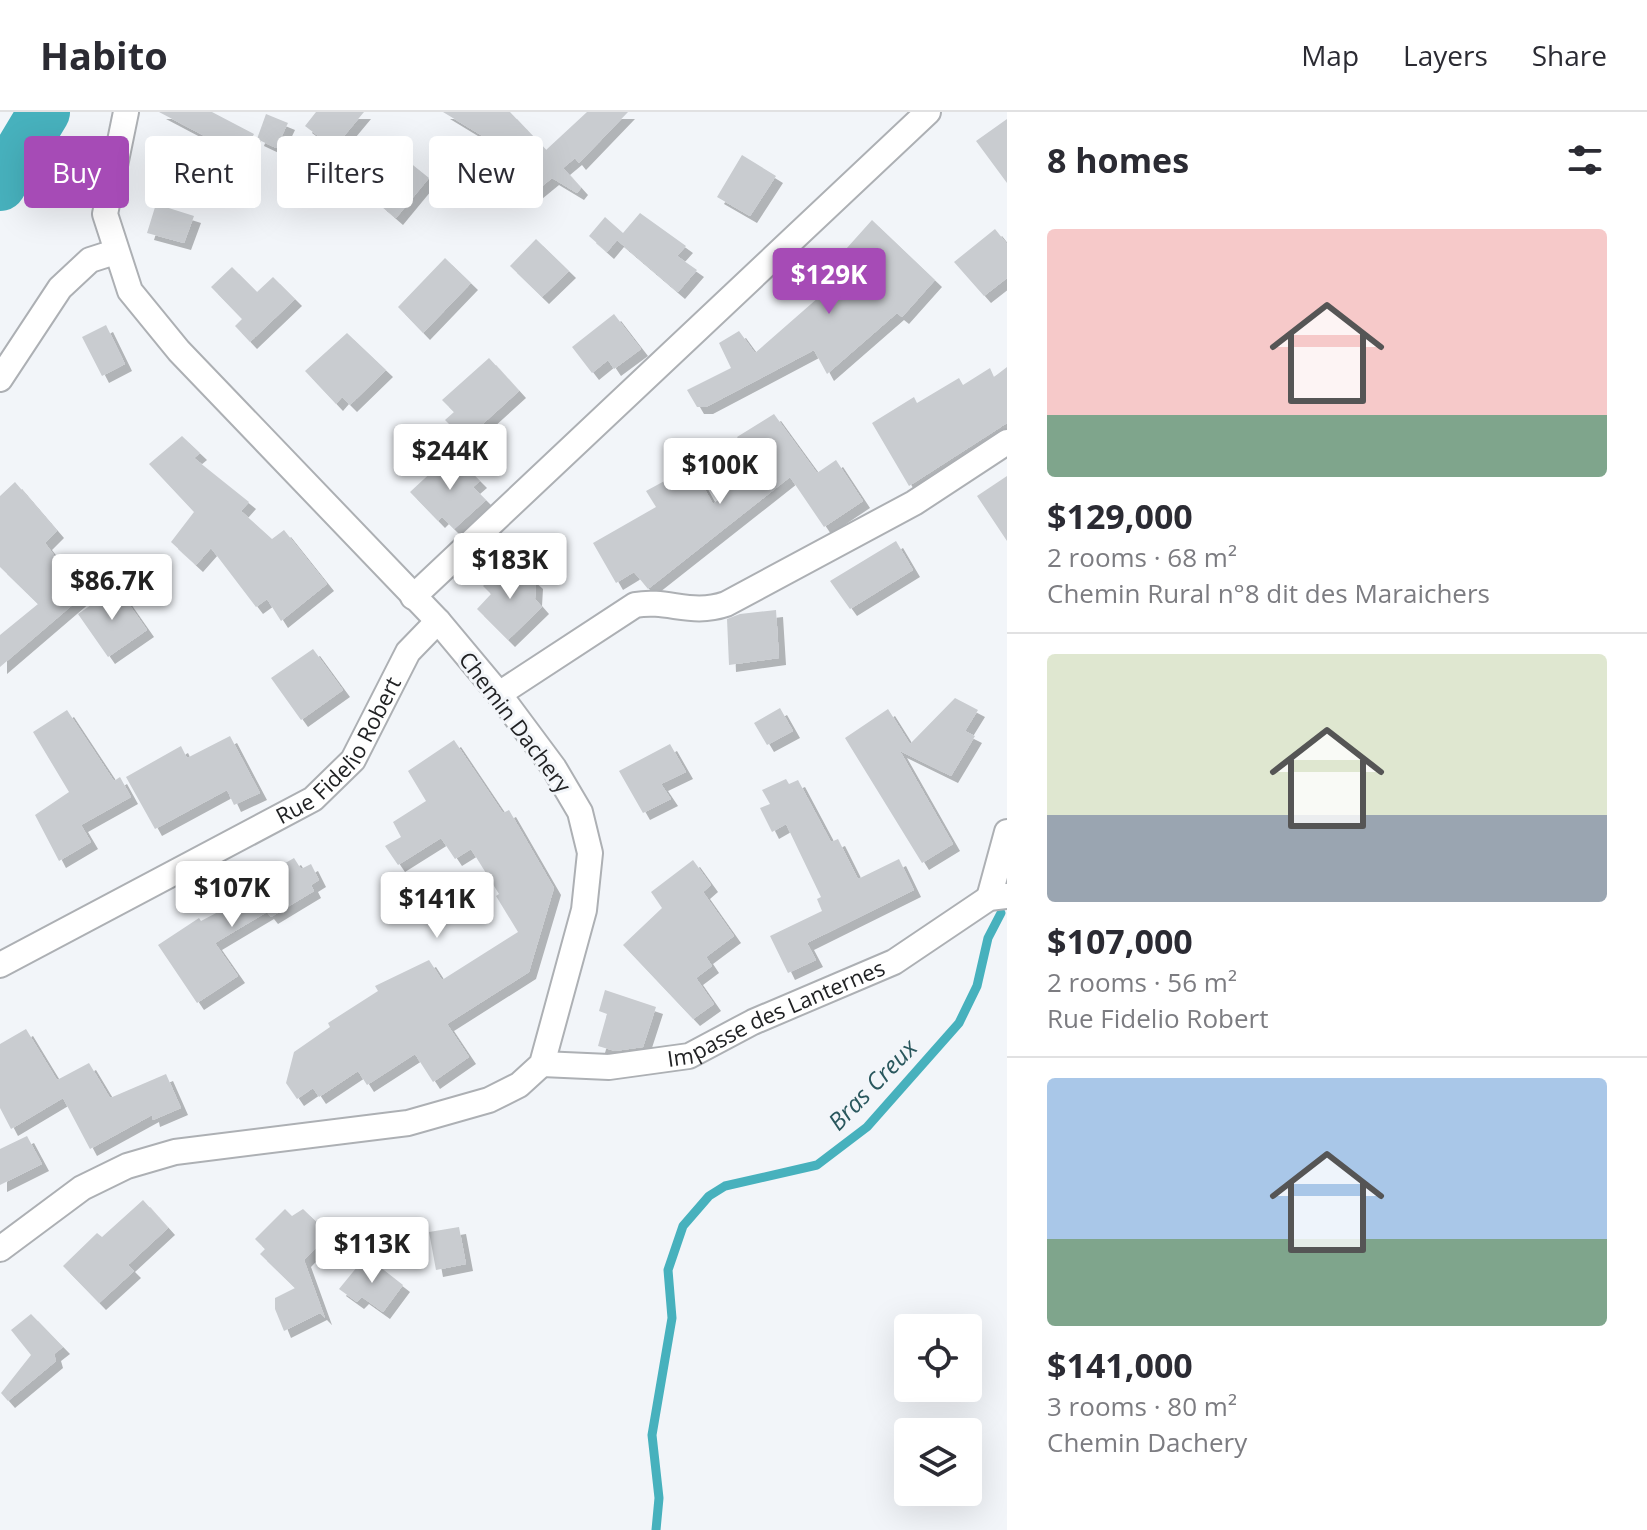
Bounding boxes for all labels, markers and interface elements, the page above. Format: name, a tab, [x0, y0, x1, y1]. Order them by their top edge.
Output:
text: Habito	[40, 29, 168, 81]
text: Map	[1301, 36, 1359, 74]
text: Layers	[1403, 36, 1488, 74]
text: Share	[1532, 36, 1607, 74]
chip: Buy	[24, 136, 129, 208]
chip: Rent	[145, 136, 261, 208]
chip: Filters	[277, 136, 413, 208]
chip: New	[429, 136, 543, 208]
text: 8 homes	[1047, 137, 1189, 183]
icon: filters	[1563, 138, 1607, 182]
pin: $129K	[773, 248, 885, 316]
text: $129K	[791, 256, 867, 292]
icon: home	[1255, 281, 1399, 425]
pin: $244K	[394, 424, 506, 492]
text: $244K	[412, 432, 488, 468]
pin: $100K	[664, 438, 776, 506]
text: $100K	[682, 446, 758, 482]
text: $129,000	[1047, 493, 1193, 539]
pin: $183K	[454, 533, 566, 601]
text: 2 rooms · 68 m²	[1047, 539, 1237, 575]
text: $183K	[472, 541, 548, 577]
pin: $86.7K	[47, 554, 177, 622]
text: $86.7K	[70, 562, 154, 598]
text: Chemin Rural n°8 dit des Maraichers	[1047, 575, 1490, 611]
street label: Chemin Dachery	[453, 645, 579, 799]
street label: Rue Fidelio Robert	[270, 671, 407, 830]
icon: home	[1255, 706, 1399, 850]
pin: $107K	[176, 861, 288, 929]
text: $107K	[194, 869, 270, 905]
pin: $141K	[381, 872, 493, 940]
text: $141K	[399, 880, 475, 916]
text: $107,000	[1047, 918, 1193, 964]
street label: Impasse des Lanternes	[665, 952, 889, 1073]
text: 2 rooms · 56 m²	[1047, 964, 1237, 1000]
text: Rue Fidelio Robert	[1047, 1000, 1268, 1036]
water label: Bras Creux	[820, 1030, 925, 1137]
icon: home	[1255, 1130, 1399, 1274]
pin: $113K	[316, 1217, 428, 1285]
text: $113K	[334, 1225, 410, 1261]
map controls	[894, 1314, 982, 1506]
button: locate	[894, 1314, 982, 1402]
text: $141,000	[1047, 1342, 1193, 1388]
text: 3 rooms · 80 m²	[1047, 1388, 1237, 1424]
button: layers	[894, 1418, 982, 1506]
text: Chemin Dachery	[1047, 1424, 1247, 1460]

